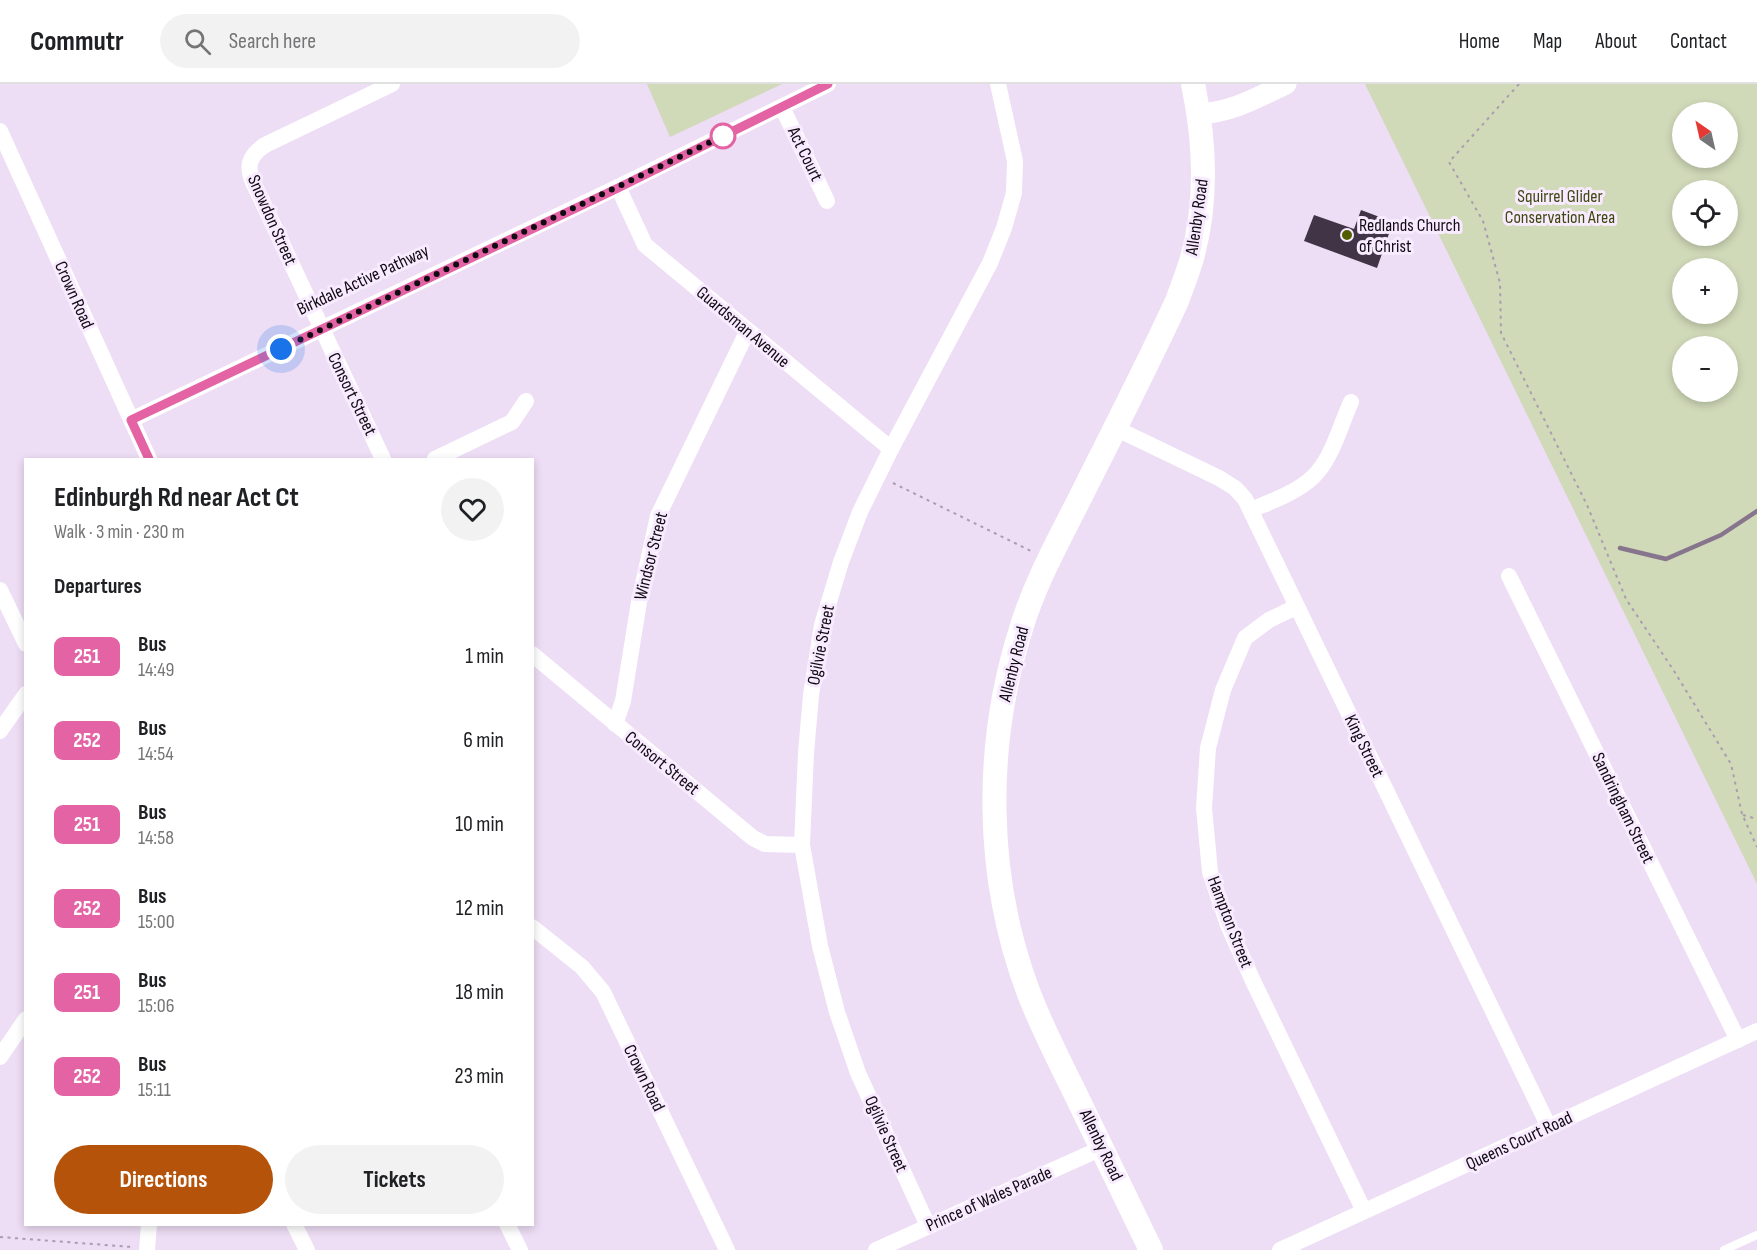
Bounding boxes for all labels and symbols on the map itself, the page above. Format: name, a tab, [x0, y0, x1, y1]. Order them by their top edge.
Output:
north arrow	[1672, 102, 1738, 168]
unlabelled marker	[710, 123, 736, 149]
street label: Act Court	[782, 123, 827, 185]
street label: Snowdon Street	[243, 172, 301, 269]
street label: Allenby Road	[1181, 178, 1213, 257]
park label: Squirrel Glider Conservation Area	[1505, 186, 1615, 228]
place label: Redlands Church of Christ	[1359, 215, 1460, 257]
marker: Redlands Church of Christ	[1340, 228, 1354, 242]
street label: Birkdale Active Pathway	[294, 240, 432, 320]
street label: Crown Road	[50, 258, 98, 332]
street label: Guardsman Avenue	[692, 282, 794, 372]
your location	[266, 334, 296, 364]
street label: Consort Street	[323, 349, 381, 439]
street label: Windsor Street	[630, 509, 672, 602]
street label: Ogilvie Street	[803, 603, 839, 687]
street label: Allenby Road	[994, 624, 1033, 705]
street label: King Street	[1340, 711, 1388, 781]
street label: Consort Street	[621, 727, 704, 800]
street label: Sandringham Street	[1587, 749, 1659, 867]
street label: Hampton Street	[1203, 873, 1257, 971]
street label: Crown Road	[619, 1041, 669, 1115]
street label: Ogilvie Street	[860, 1093, 912, 1176]
street label: Allenby Road	[1074, 1105, 1127, 1184]
street label: Queens Court Road	[1462, 1107, 1576, 1175]
street label: Prince of Wales Parade	[923, 1162, 1055, 1236]

